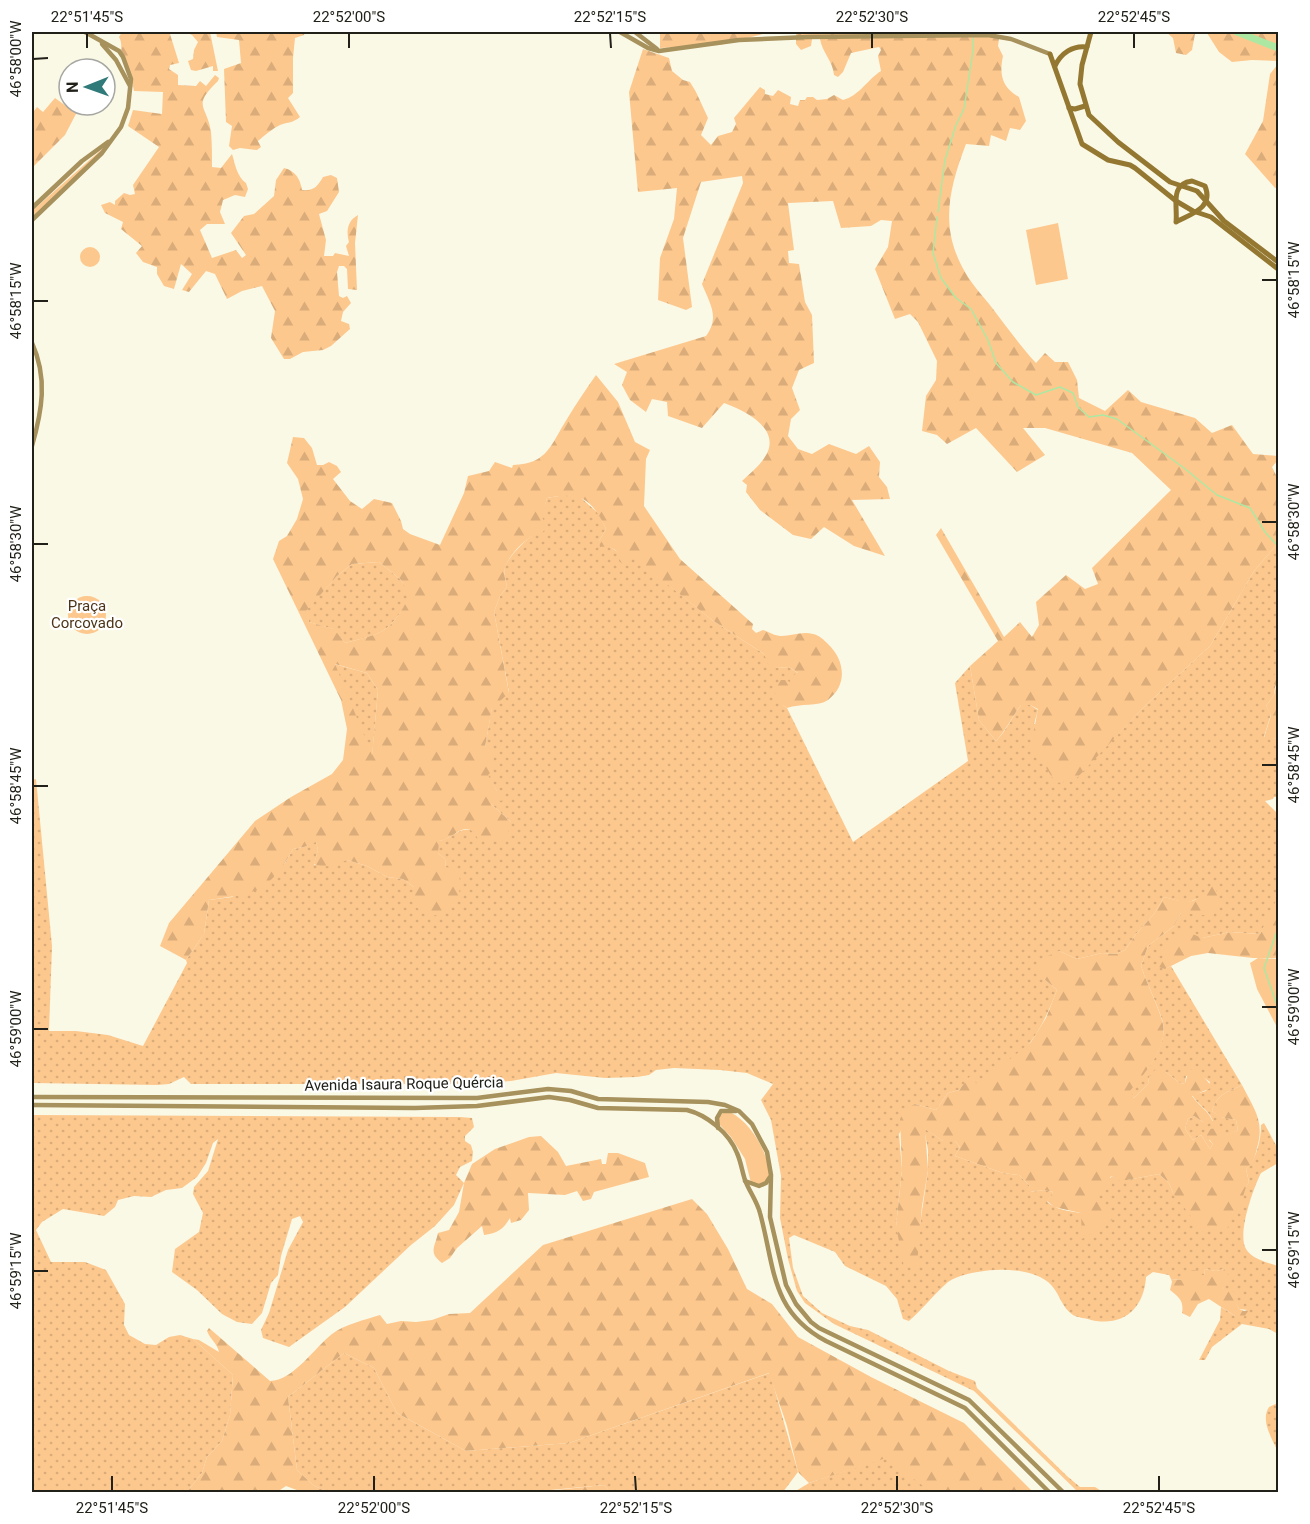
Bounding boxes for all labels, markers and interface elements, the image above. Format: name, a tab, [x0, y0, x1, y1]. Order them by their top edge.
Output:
text: 22°51'45"S	[51, 8, 123, 26]
text: 22°52'00"S	[313, 8, 385, 26]
text: 22°52'15"S	[574, 8, 646, 26]
text: 22°52'30"S	[836, 8, 908, 26]
text: 22°52'45"S	[1098, 8, 1170, 26]
text: 46°58'00"W	[7, 21, 25, 97]
north arrow	[57, 57, 117, 117]
text: N	[63, 81, 82, 93]
text: 46°58'15"W	[1285, 242, 1303, 318]
text: 46°58'15"W	[7, 263, 25, 339]
text: 46°58'30"W	[1285, 484, 1303, 560]
text: 46°58'30"W	[7, 506, 25, 582]
park label: Praça Corcovado	[51, 597, 123, 632]
text: 46°58'45"W	[1285, 727, 1303, 803]
text: 46°58'45"W	[7, 748, 25, 824]
text: 46°59'00"W	[1285, 969, 1303, 1045]
text: 46°59'00"W	[7, 991, 25, 1067]
street label: Avenida Isaura Roque Quércia	[304, 1073, 504, 1095]
text: 46°59'15"W	[1285, 1212, 1303, 1288]
text: 46°59'15"W	[7, 1233, 25, 1309]
text: 22°51'45"S	[76, 1499, 148, 1517]
text: 22°52'00"S	[338, 1499, 410, 1517]
text: 22°52'15"S	[600, 1499, 672, 1517]
text: 22°52'30"S	[861, 1499, 933, 1517]
text: 22°52'45"S	[1123, 1499, 1195, 1517]

